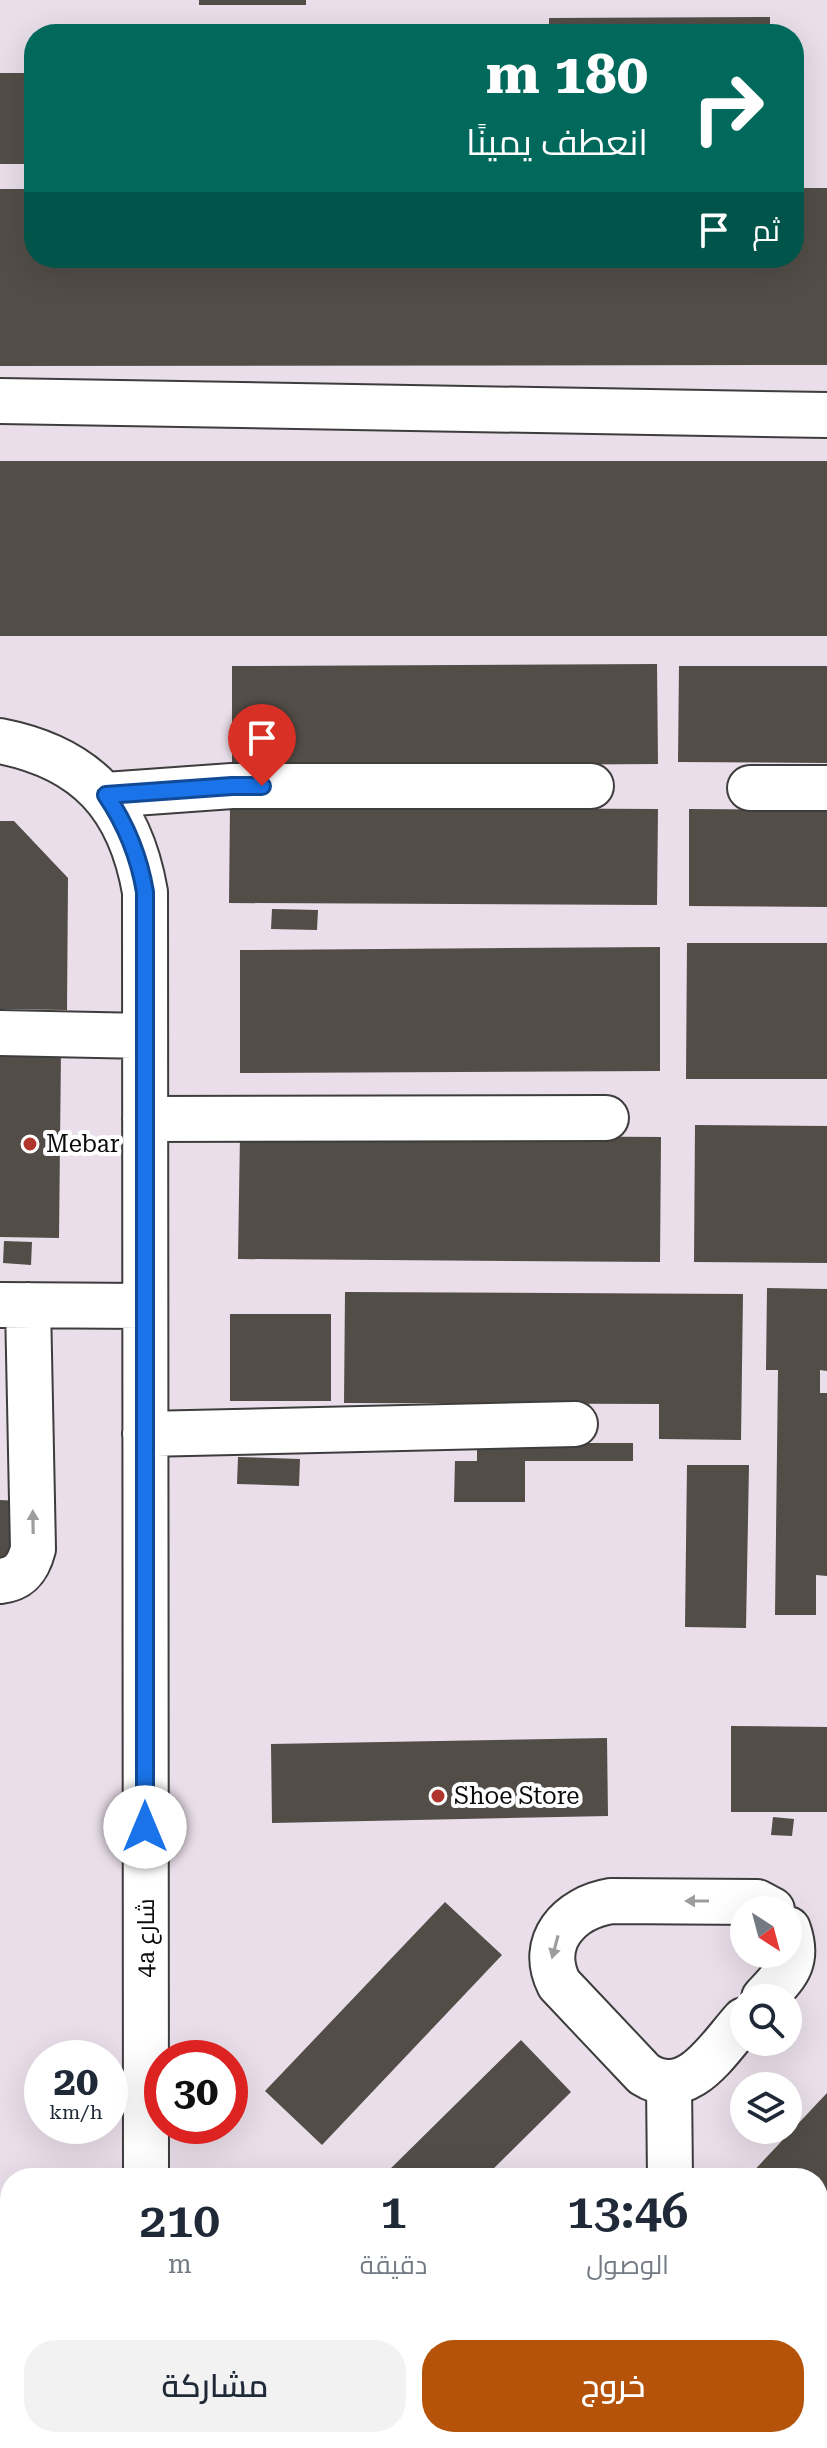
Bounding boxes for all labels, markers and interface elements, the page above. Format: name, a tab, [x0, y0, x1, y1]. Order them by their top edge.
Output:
text: 180 m	[486, 41, 648, 107]
icon: right	[676, 56, 780, 160]
text: انعطف يمينًا	[466, 122, 648, 164]
icon: arrive	[692, 208, 736, 252]
text: ثم	[752, 213, 780, 248]
pin	[228, 704, 296, 786]
icon: arrive	[240, 716, 284, 760]
place label: Mebar	[46, 1130, 120, 1158]
marker: Mebar	[21, 1135, 39, 1153]
one-way arrow	[27, 1509, 39, 1534]
place label: Shoe Store	[454, 1782, 580, 1810]
position arrow	[103, 1785, 187, 1869]
marker: Shoe Store	[429, 1787, 447, 1805]
one-way arrow	[684, 1895, 709, 1907]
north arrow	[730, 1896, 802, 1968]
map controls	[730, 1896, 802, 2144]
street label: 4a شارع	[132, 1898, 162, 1978]
one-way arrow	[549, 1935, 561, 1960]
button: search	[730, 1984, 802, 2056]
speed limit sign: 30	[144, 2040, 248, 2144]
text: 20	[54, 2058, 98, 2105]
button: layers	[730, 2072, 802, 2144]
text: km/h	[49, 2100, 103, 2124]
text: 1	[380, 2184, 407, 2240]
text: 13:46	[567, 2184, 689, 2240]
text: 210	[140, 2193, 220, 2249]
text: m	[168, 2249, 192, 2279]
text: دقيقة	[360, 2250, 427, 2280]
text: الوصول	[586, 2250, 669, 2280]
button: مشاركة	[24, 2340, 406, 2432]
button: خروج	[422, 2340, 804, 2432]

